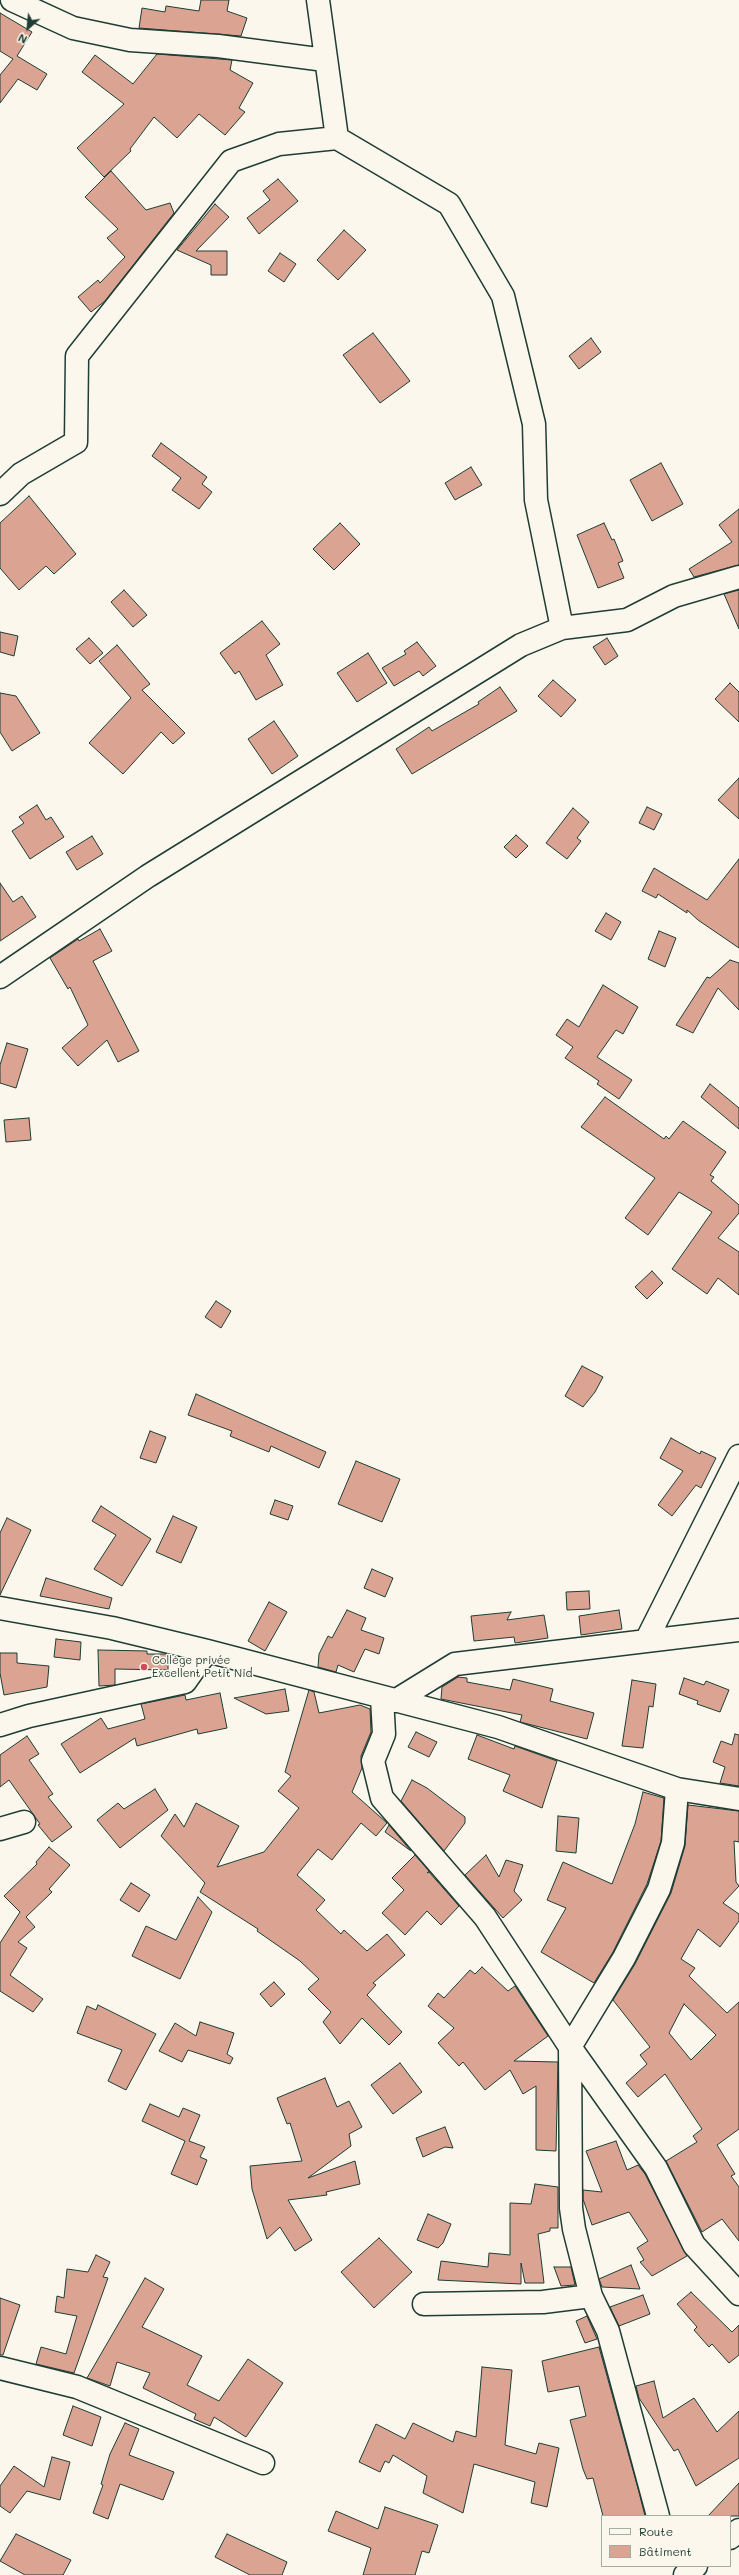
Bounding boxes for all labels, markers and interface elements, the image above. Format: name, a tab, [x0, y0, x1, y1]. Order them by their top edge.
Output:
north arrow	[8, 8, 48, 48]
text: N	[15, 31, 29, 48]
place label: Collège privée Excellent Petit Nid	[152, 1654, 253, 1680]
marker: Collège privée Excellent Petit Nid	[139, 1662, 149, 1672]
legend	[601, 2515, 731, 2567]
text: Route	[639, 2523, 673, 2539]
text: Bâtiment	[639, 2543, 692, 2559]

